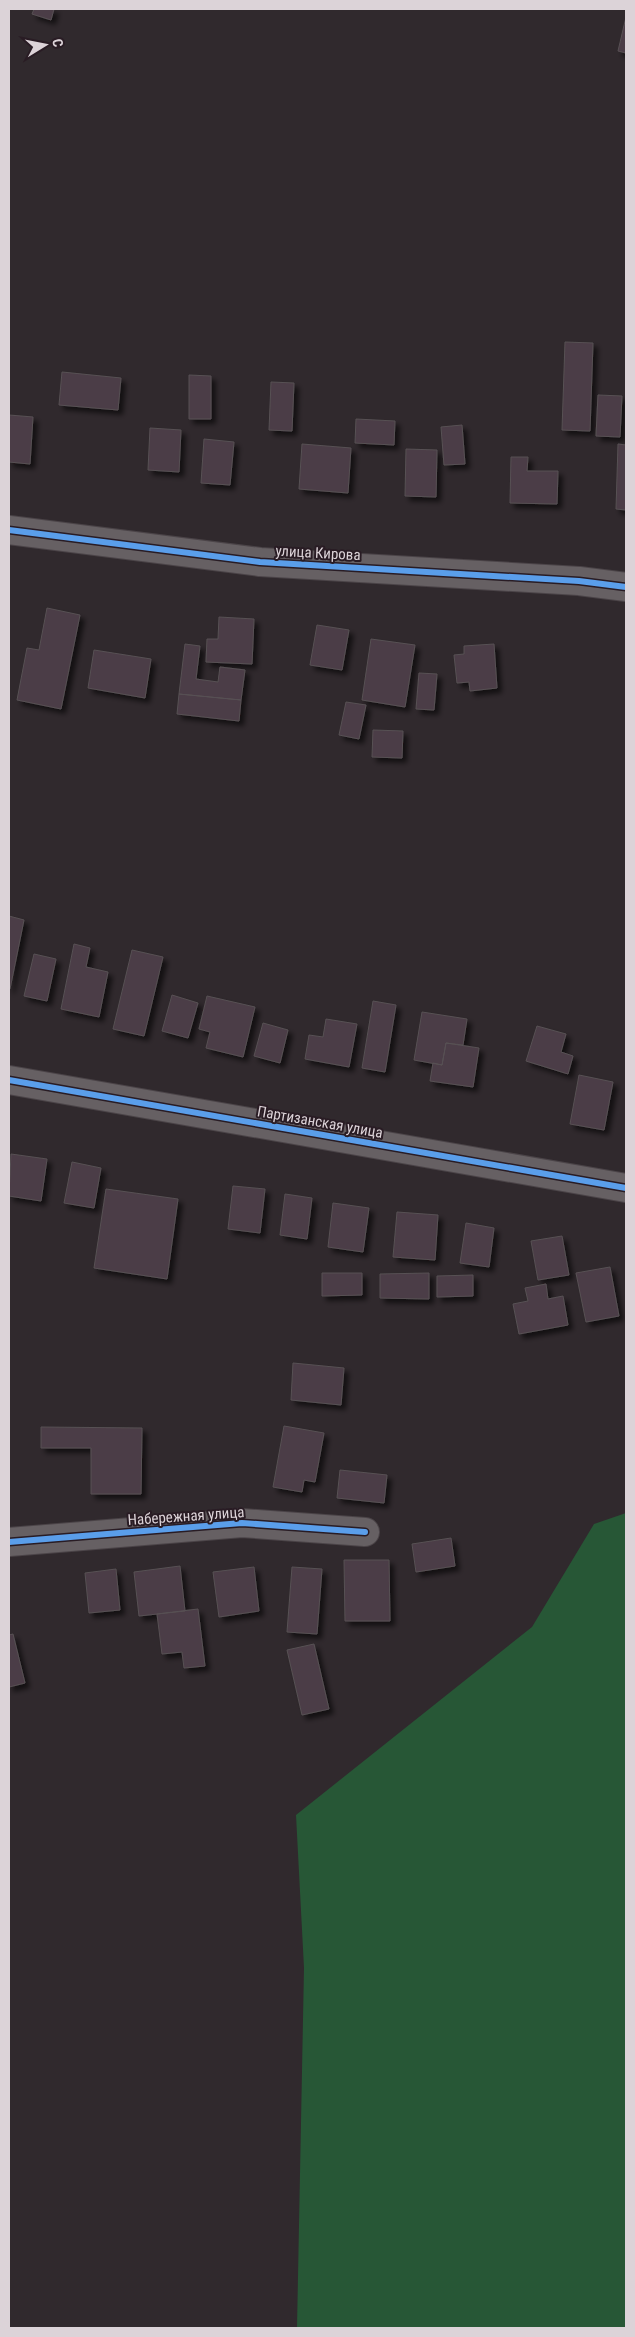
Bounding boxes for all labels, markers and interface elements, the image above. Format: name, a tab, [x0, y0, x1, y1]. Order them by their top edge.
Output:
north arrow	[20, 20, 70, 70]
text: С	[49, 37, 66, 48]
street label: улица Кирова	[275, 542, 361, 564]
street label: Партизанская улица	[256, 1102, 384, 1142]
street label: Набережная улица	[127, 1503, 245, 1529]

